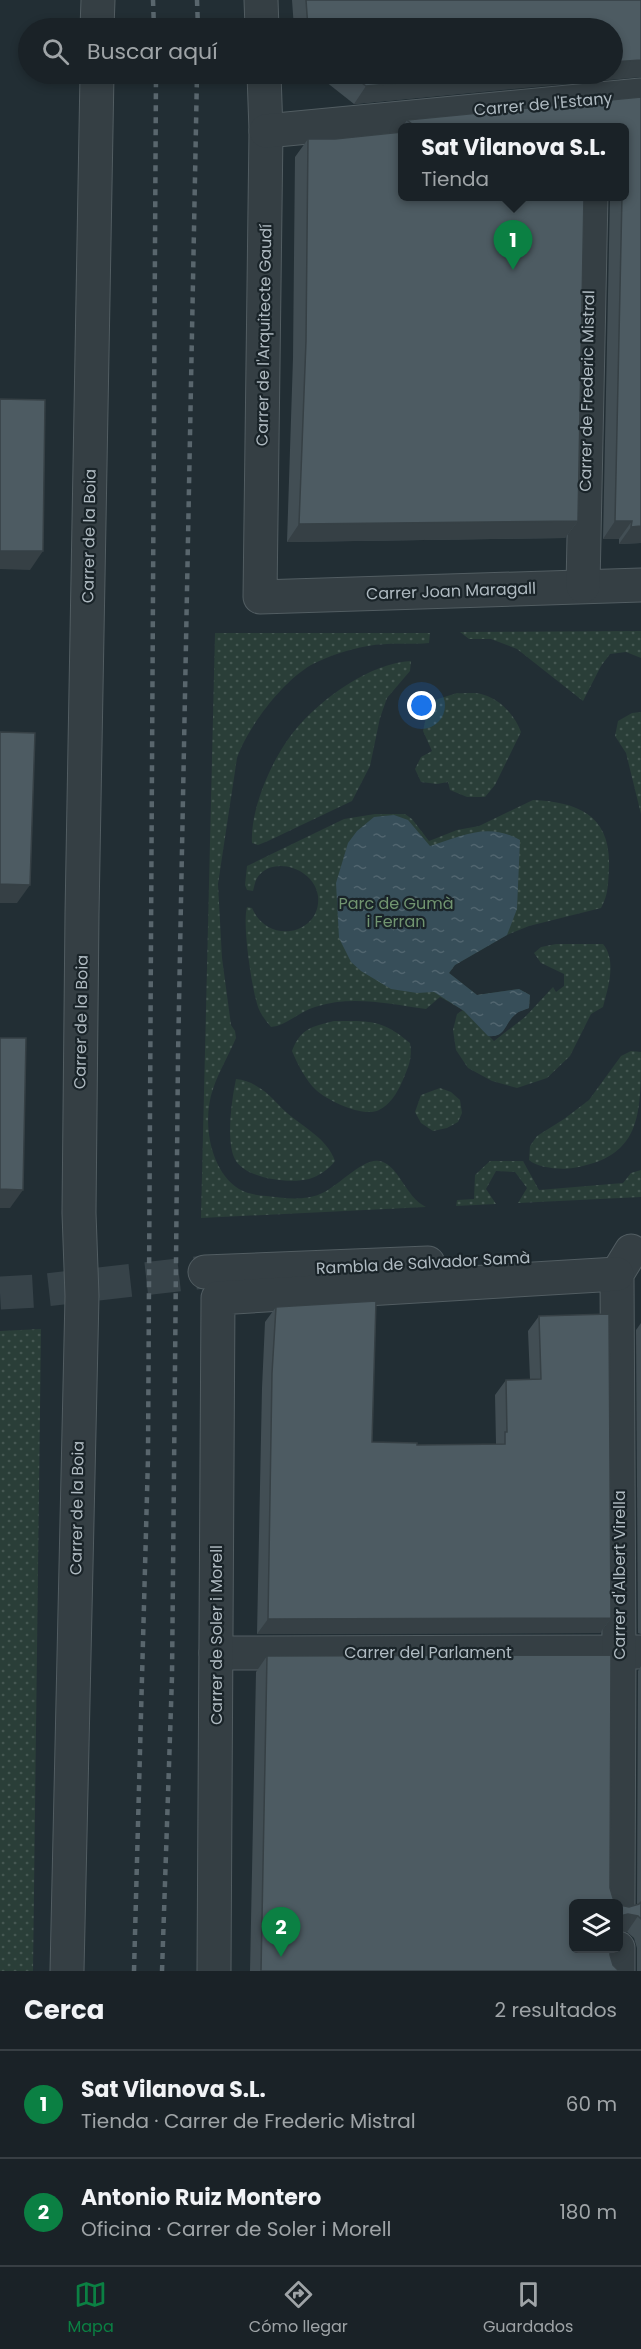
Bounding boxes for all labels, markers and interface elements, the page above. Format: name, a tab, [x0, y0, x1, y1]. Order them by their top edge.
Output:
search box	[18, 18, 623, 84]
icon: search	[39, 35, 72, 68]
text: Buscar aquí	[87, 36, 218, 67]
street label: Carrer de l'Estany	[473, 86, 613, 122]
popup	[398, 123, 629, 201]
text: Sat Vilanova S.L.	[421, 132, 606, 163]
text: Tienda	[421, 165, 489, 193]
pin: 1	[494, 220, 532, 270]
street label: Carrer de l'Arquitecte Gaudí	[251, 224, 277, 446]
street label: Carrer de Frederic Mistral	[574, 290, 600, 492]
street label: Carrer de la Boia	[76, 469, 102, 603]
street label: Carrer Joan Maragall	[366, 577, 536, 605]
your location	[407, 691, 436, 720]
park label: Parc de Gumà i Ferran	[338, 892, 454, 933]
street label: Carrer de la Boia	[68, 955, 94, 1089]
street label: Rambla de Salvador Samà	[315, 1246, 531, 1280]
street label: Carrer de la Boia	[64, 1441, 90, 1575]
street label: Carrer d'Albert Virella	[608, 1490, 631, 1660]
street label: Carrer de Soler i Morell	[205, 1545, 228, 1725]
street label: Carrer del Parlament	[344, 1641, 512, 1664]
map controls	[569, 1899, 623, 1953]
button: layers	[569, 1899, 623, 1953]
pin: 2	[262, 1908, 300, 1957]
text: Cerca	[24, 1992, 104, 2028]
text: 2 resultados	[495, 1996, 617, 2024]
text: Sat Vilanova S.L.	[81, 2074, 266, 2105]
text: 1	[40, 2090, 47, 2118]
text: 60 m	[566, 2090, 617, 2118]
text: Tienda · Carrer de Frederic Mistral	[81, 2107, 416, 2135]
text: Antonio Ruiz Montero	[81, 2182, 321, 2213]
text: 2	[38, 2198, 49, 2226]
text: 180 m	[559, 2198, 617, 2226]
text: Oficina · Carrer de Soler i Morell	[81, 2215, 392, 2243]
tab: Mapa	[68, 2278, 114, 2339]
tab: Cómo llegar	[249, 2278, 348, 2339]
tab: Guardados	[483, 2278, 573, 2339]

